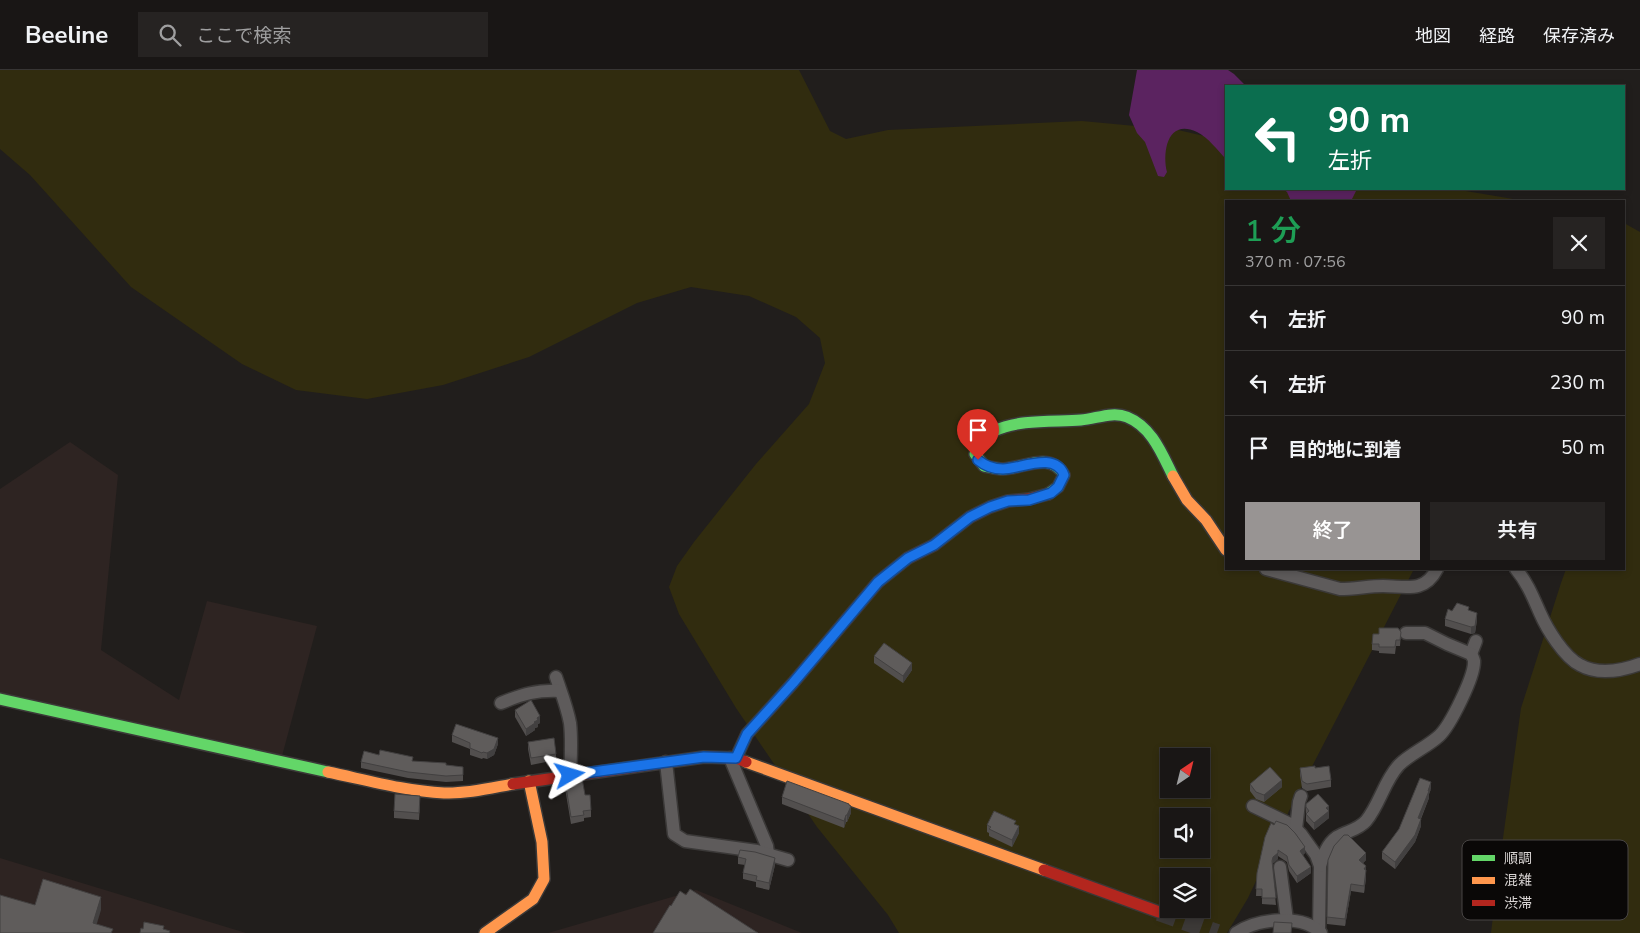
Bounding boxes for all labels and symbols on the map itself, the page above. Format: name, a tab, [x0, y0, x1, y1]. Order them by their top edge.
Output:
pin	[957, 409, 999, 460]
position arrow	[543, 748, 595, 800]
north arrow	[1160, 748, 1210, 798]
legend	[1462, 840, 1628, 920]
text: 順調	[1504, 849, 1532, 868]
text: 混雑	[1504, 871, 1532, 890]
text: 渋滞	[1504, 894, 1532, 913]

